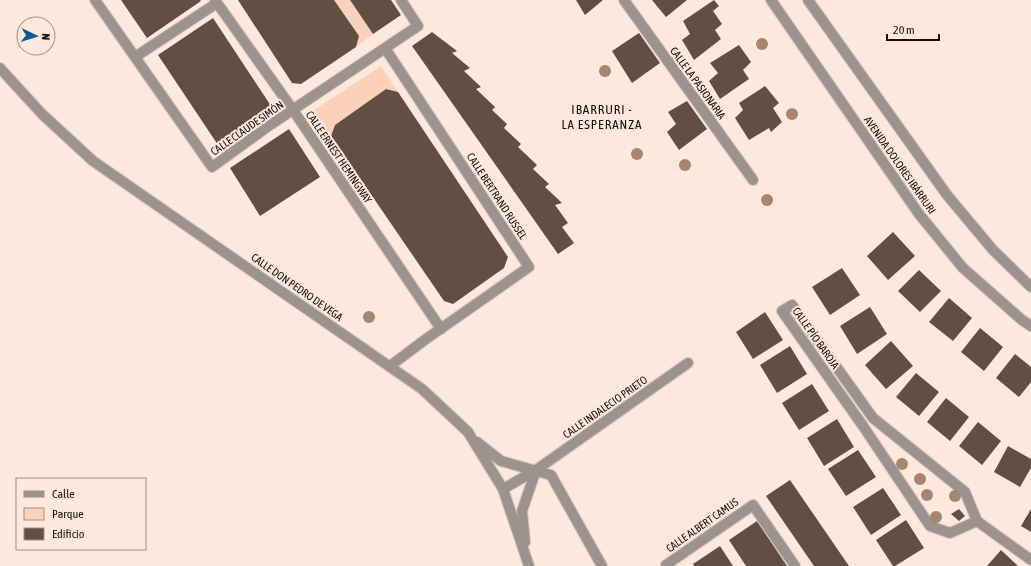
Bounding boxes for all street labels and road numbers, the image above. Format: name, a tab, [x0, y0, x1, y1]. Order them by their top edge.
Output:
street label: CALLE LA PASIONARIA	[668, 45, 728, 122]
street label: CALLE CLAUDE SIMÓN	[208, 98, 286, 158]
street label: CALLE ERNEST HEMINGWAY	[304, 109, 374, 205]
street label: AVENIDA DOLORES IBÁRRURI	[862, 114, 938, 216]
street label: CALLE BERTRAND RUSSEL	[465, 151, 530, 242]
street label: CALLE DON PEDRO DE VEGA	[249, 251, 346, 323]
street label: CALLE PÍO BAROJA	[790, 305, 842, 371]
street label: CALLE INDALECIO PRIETO	[561, 373, 649, 441]
street label: CALLE ALBERT CAMUS	[664, 495, 741, 554]

